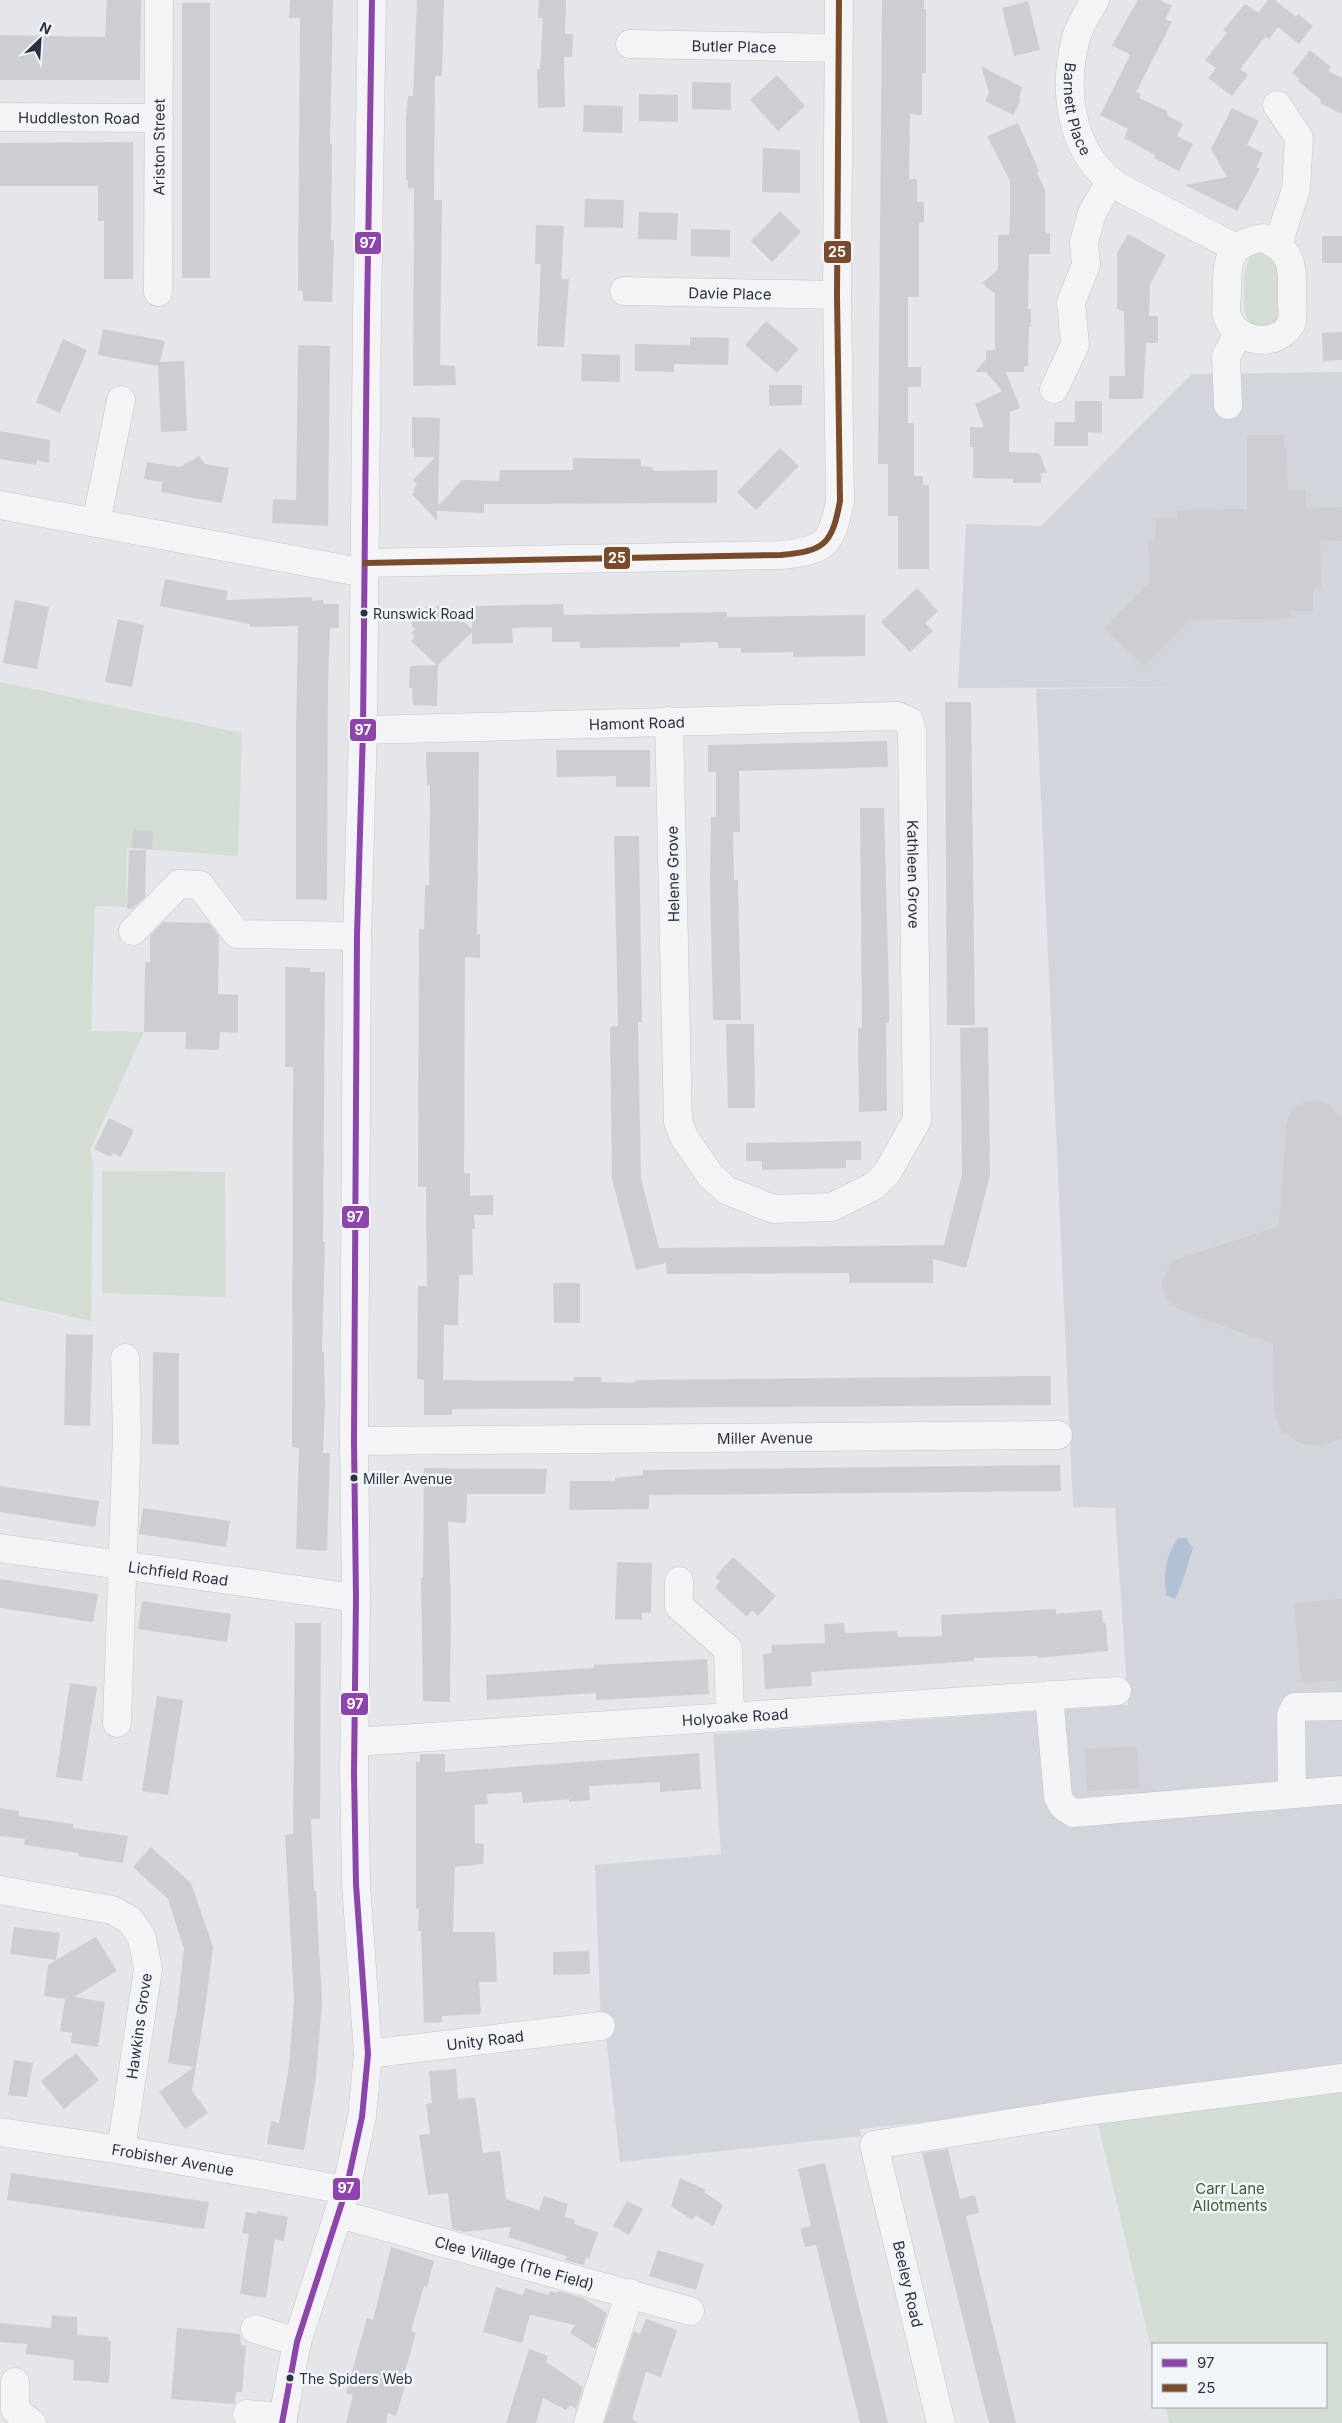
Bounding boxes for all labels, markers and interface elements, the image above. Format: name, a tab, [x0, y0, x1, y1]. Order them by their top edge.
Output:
north arrow	[15, 15, 65, 65]
text: N	[37, 18, 54, 38]
street label: Butler Place	[691, 36, 777, 56]
street label: Barnett Place	[1060, 62, 1096, 159]
street label: Ariston Street	[149, 98, 168, 196]
street label: Huddleston Road	[18, 108, 140, 127]
line badge: 97	[354, 231, 382, 255]
text: 97	[360, 234, 376, 251]
line badge: 25	[823, 240, 852, 264]
text: 25	[828, 243, 846, 260]
street label: Davie Place	[688, 283, 772, 303]
line badge: 25	[603, 546, 631, 570]
text: 25	[608, 549, 626, 566]
place label: Runswick Road	[373, 605, 474, 622]
marker: Runswick Road	[359, 608, 369, 618]
street label: Hamont Road	[589, 712, 685, 734]
line badge: 97	[349, 718, 377, 742]
text: 97	[355, 721, 371, 738]
street label: Kathleen Grove	[904, 820, 924, 929]
street label: Helene Grove	[663, 826, 683, 922]
line badge: 97	[341, 1205, 370, 1229]
text: 97	[347, 1208, 363, 1225]
street label: Miller Avenue	[717, 1428, 813, 1447]
place label: Miller Avenue	[363, 1470, 452, 1487]
marker: Miller Avenue	[349, 1473, 359, 1483]
street label: Lichfield Road	[127, 1557, 229, 1589]
line badge: 97	[340, 1692, 369, 1716]
text: 97	[347, 1695, 363, 1712]
street label: Holyoake Road	[681, 1704, 789, 1730]
street label: Hawkins Grove	[122, 1972, 156, 2080]
street label: Unity Road	[445, 2026, 525, 2054]
street label: Frobisher Avenue	[110, 2139, 235, 2179]
line badge: 97	[332, 2177, 361, 2201]
text: 97	[338, 2179, 354, 2196]
park label: Carr Lane Allotments	[1193, 2179, 1268, 2215]
street label: Clee Village (The Field)	[432, 2231, 596, 2294]
street label: Beeley Road	[889, 2239, 927, 2329]
legend	[1152, 2343, 1327, 2408]
text: 97	[1197, 2353, 1215, 2372]
place label: The Spiders Web	[299, 2370, 413, 2387]
marker: The Spiders Web	[285, 2373, 295, 2383]
text: 25	[1197, 2378, 1215, 2397]

